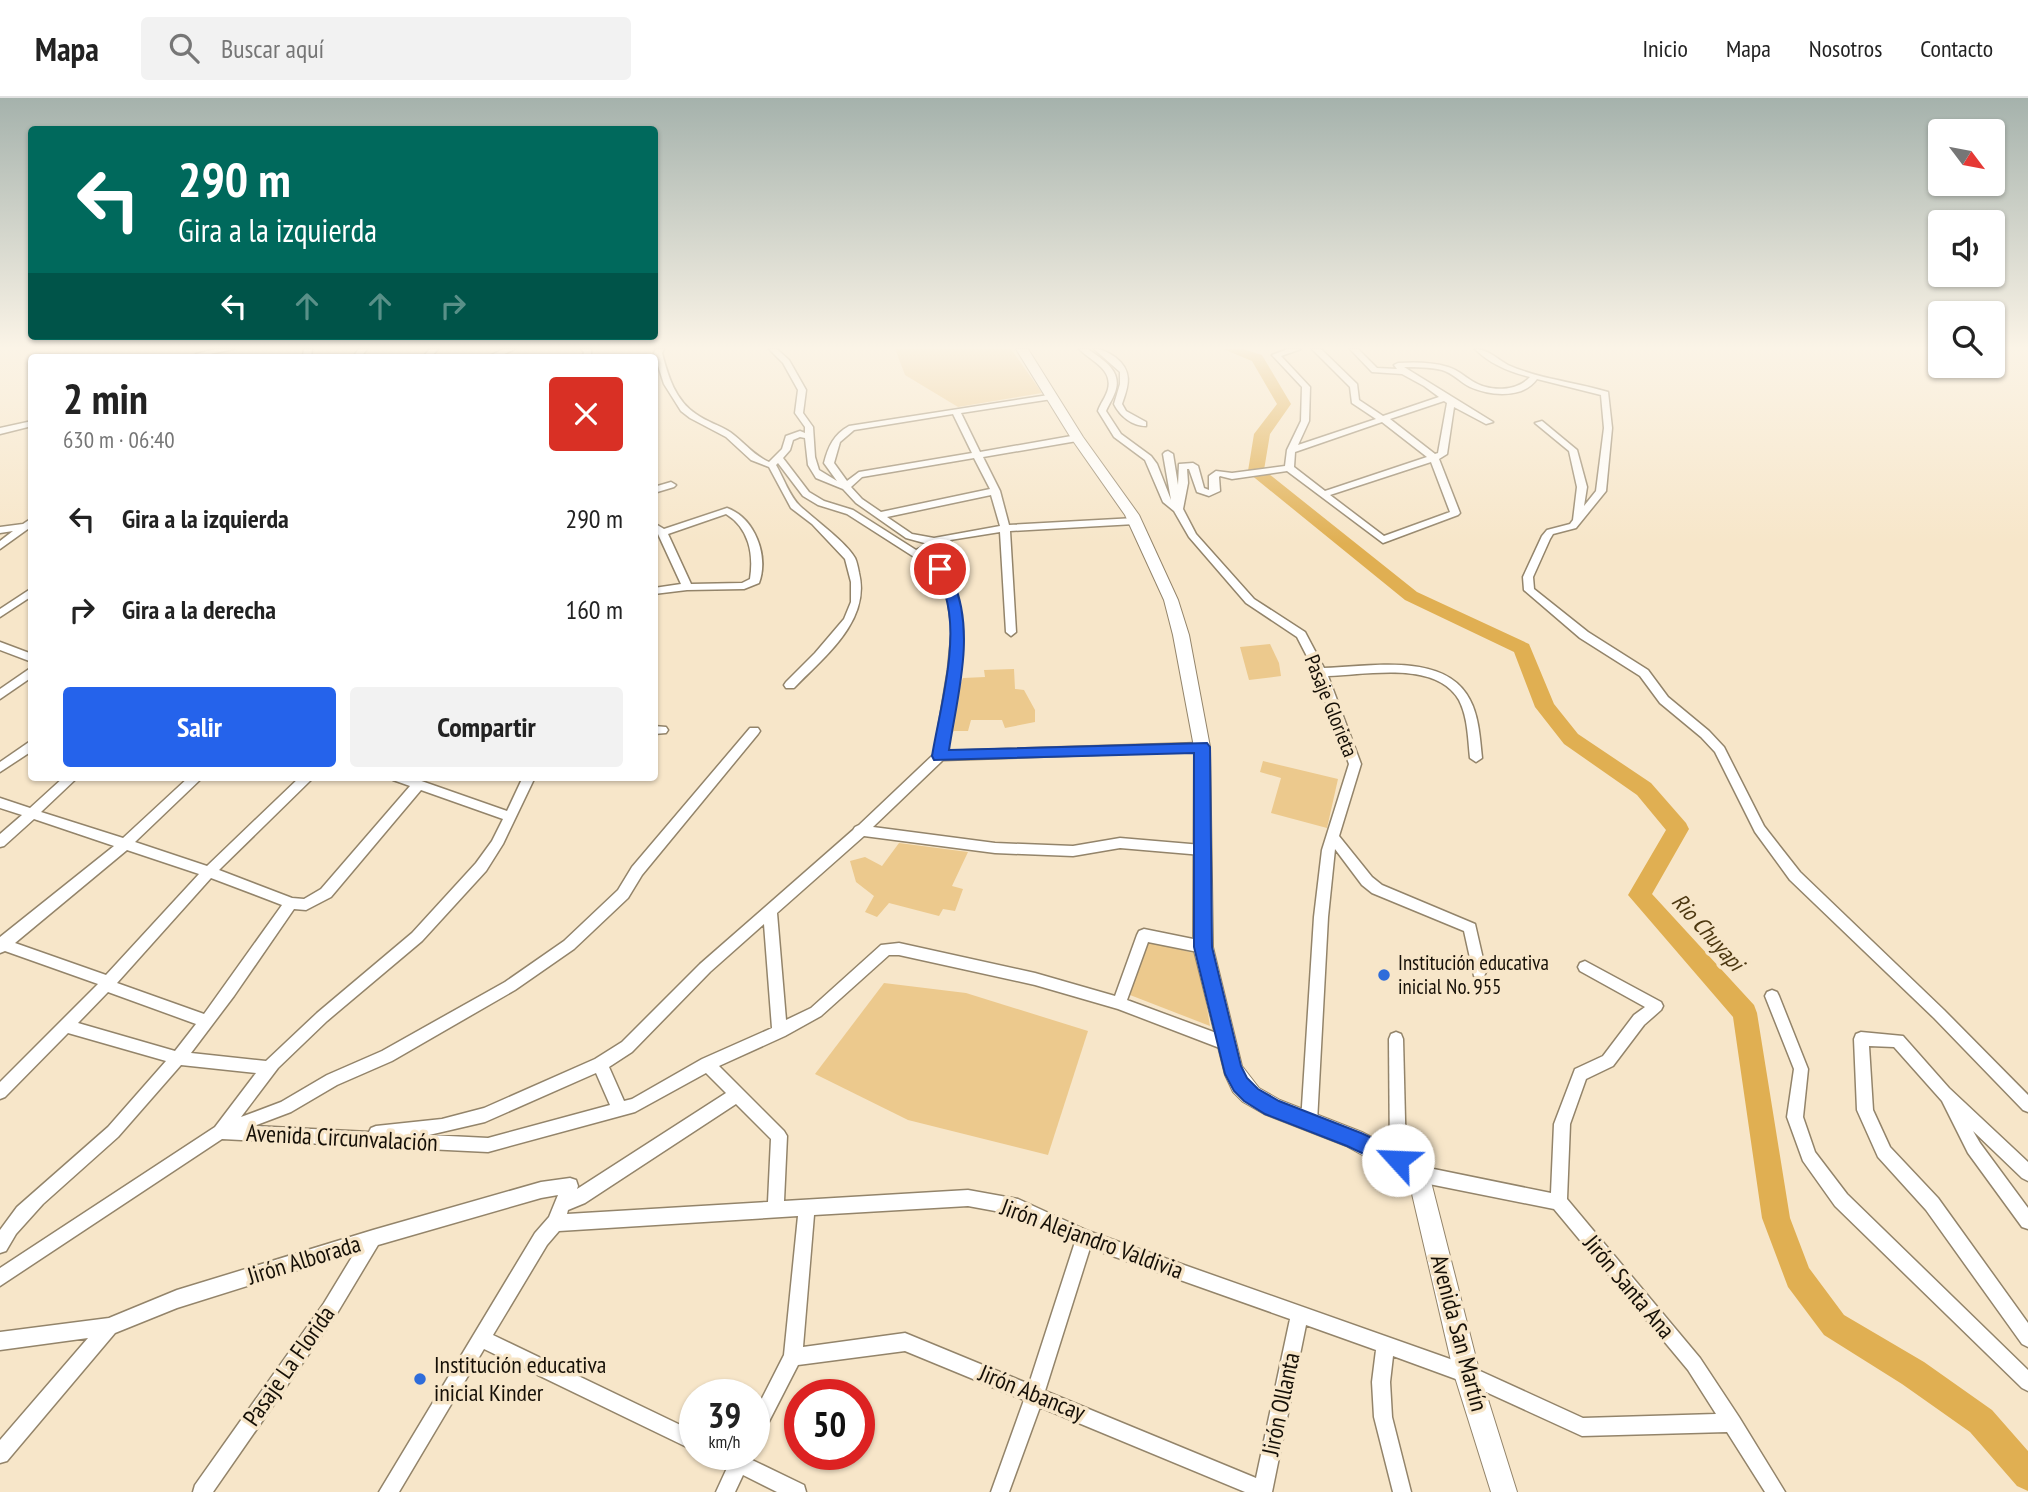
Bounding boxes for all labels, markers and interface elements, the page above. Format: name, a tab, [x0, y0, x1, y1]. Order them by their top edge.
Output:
search box	[141, 17, 631, 80]
text: Mapa	[35, 27, 99, 70]
icon: search	[165, 29, 203, 67]
text: Buscar aquí	[221, 32, 324, 65]
text: Inicio	[1642, 33, 1688, 64]
text: Mapa	[1726, 33, 1771, 64]
text: Nosotros	[1809, 33, 1882, 64]
text: Contacto	[1920, 33, 1993, 64]
north arrow	[1928, 119, 2006, 196]
map controls	[1928, 119, 2005, 378]
text: 290 m	[178, 147, 291, 211]
icon: left	[63, 154, 154, 245]
text: Gira a la izquierda	[178, 209, 377, 251]
button: sound	[1928, 210, 2005, 287]
icon: left	[215, 287, 253, 325]
icon: ahead	[288, 287, 326, 325]
icon: ahead	[361, 287, 399, 325]
icon: right	[434, 287, 472, 325]
button: search	[1928, 301, 2005, 378]
text: 2 min	[63, 371, 148, 426]
button: close	[549, 377, 623, 451]
text: 630 m · 06:40	[63, 425, 175, 454]
icon: left	[63, 500, 101, 538]
text: Gira a la izquierda	[122, 502, 289, 535]
text: 290 m	[565, 502, 623, 535]
pin	[910, 539, 970, 599]
icon: arrive	[921, 550, 959, 588]
icon: right	[63, 591, 101, 629]
text: Gira a la derecha	[122, 593, 276, 626]
text: 160 m	[565, 593, 623, 626]
street label: Pasaje Glorieta	[1299, 651, 1364, 761]
button: Salir	[63, 687, 336, 767]
button: Compartir	[350, 687, 623, 767]
water label: Rio Chuyapi	[1666, 887, 1753, 979]
place label: Institución educativa inicial No. 955	[1398, 949, 1549, 1000]
marker: Institución educativa inicial No. 955	[1376, 967, 1392, 983]
street label: Avenida Circunvalación	[246, 1117, 439, 1158]
position arrow	[1361, 1123, 1435, 1197]
street label: Jirón Alejandro Valdivia	[996, 1191, 1188, 1286]
street label: Jirón Alborada	[243, 1228, 364, 1292]
street label: Jirón Santa Ana	[1576, 1228, 1682, 1345]
street label: Avenida San Martín	[1424, 1251, 1495, 1414]
street label: Pasaje La Florida	[236, 1300, 341, 1432]
place label: Institución educativa inicial Kinder	[434, 1349, 606, 1408]
street label: Jirón Ollanta	[1254, 1350, 1307, 1459]
street label: Jirón Abancay	[974, 1357, 1090, 1428]
marker: Institución educativa inicial Kinder	[412, 1371, 428, 1387]
speed limit sign: 50	[784, 1379, 875, 1470]
text: 39	[708, 1392, 741, 1438]
text: km/h	[709, 1430, 740, 1453]

